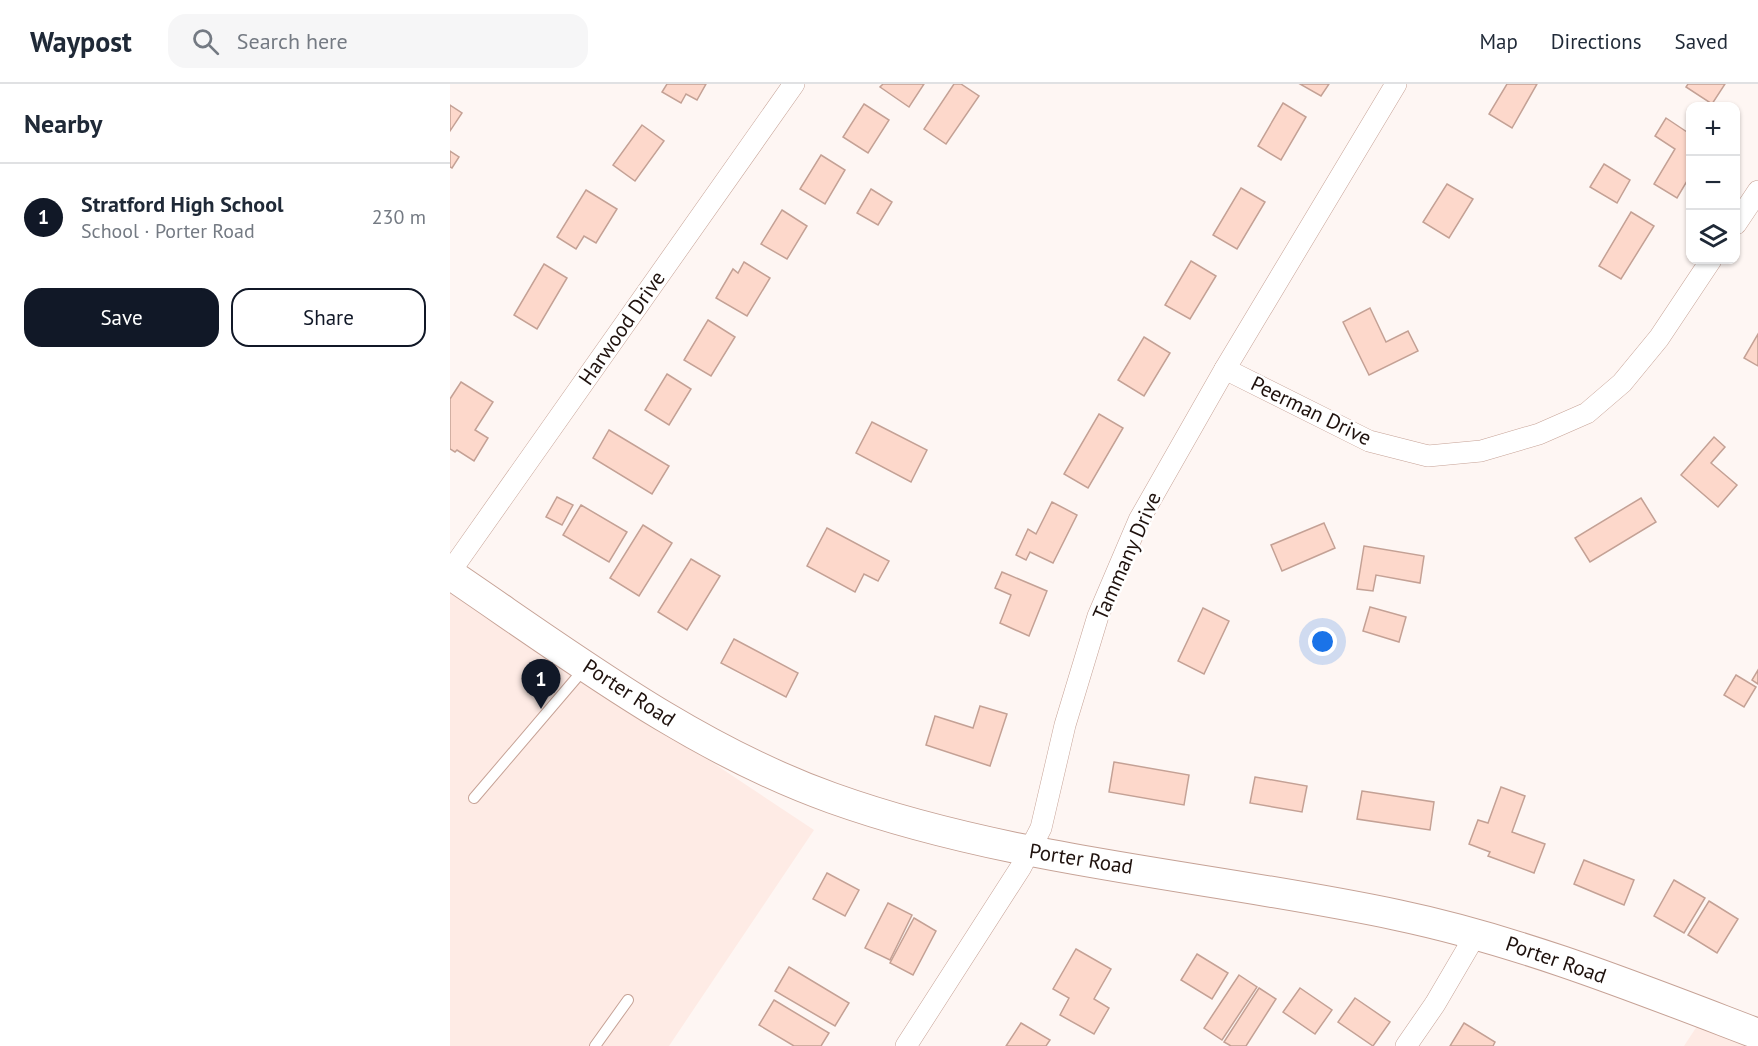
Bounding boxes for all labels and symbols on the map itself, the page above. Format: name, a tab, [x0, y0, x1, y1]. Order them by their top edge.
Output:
street label: Harwood Drive	[572, 265, 671, 390]
street label: Peerman Drive	[1246, 370, 1376, 451]
street label: Tammany Drive	[1086, 487, 1167, 624]
your location	[1308, 627, 1337, 656]
street label: Porter Road	[578, 653, 681, 732]
pin: 1	[522, 660, 560, 709]
street label: Porter Road	[1027, 837, 1135, 880]
street label: Porter Road	[1502, 930, 1610, 989]

